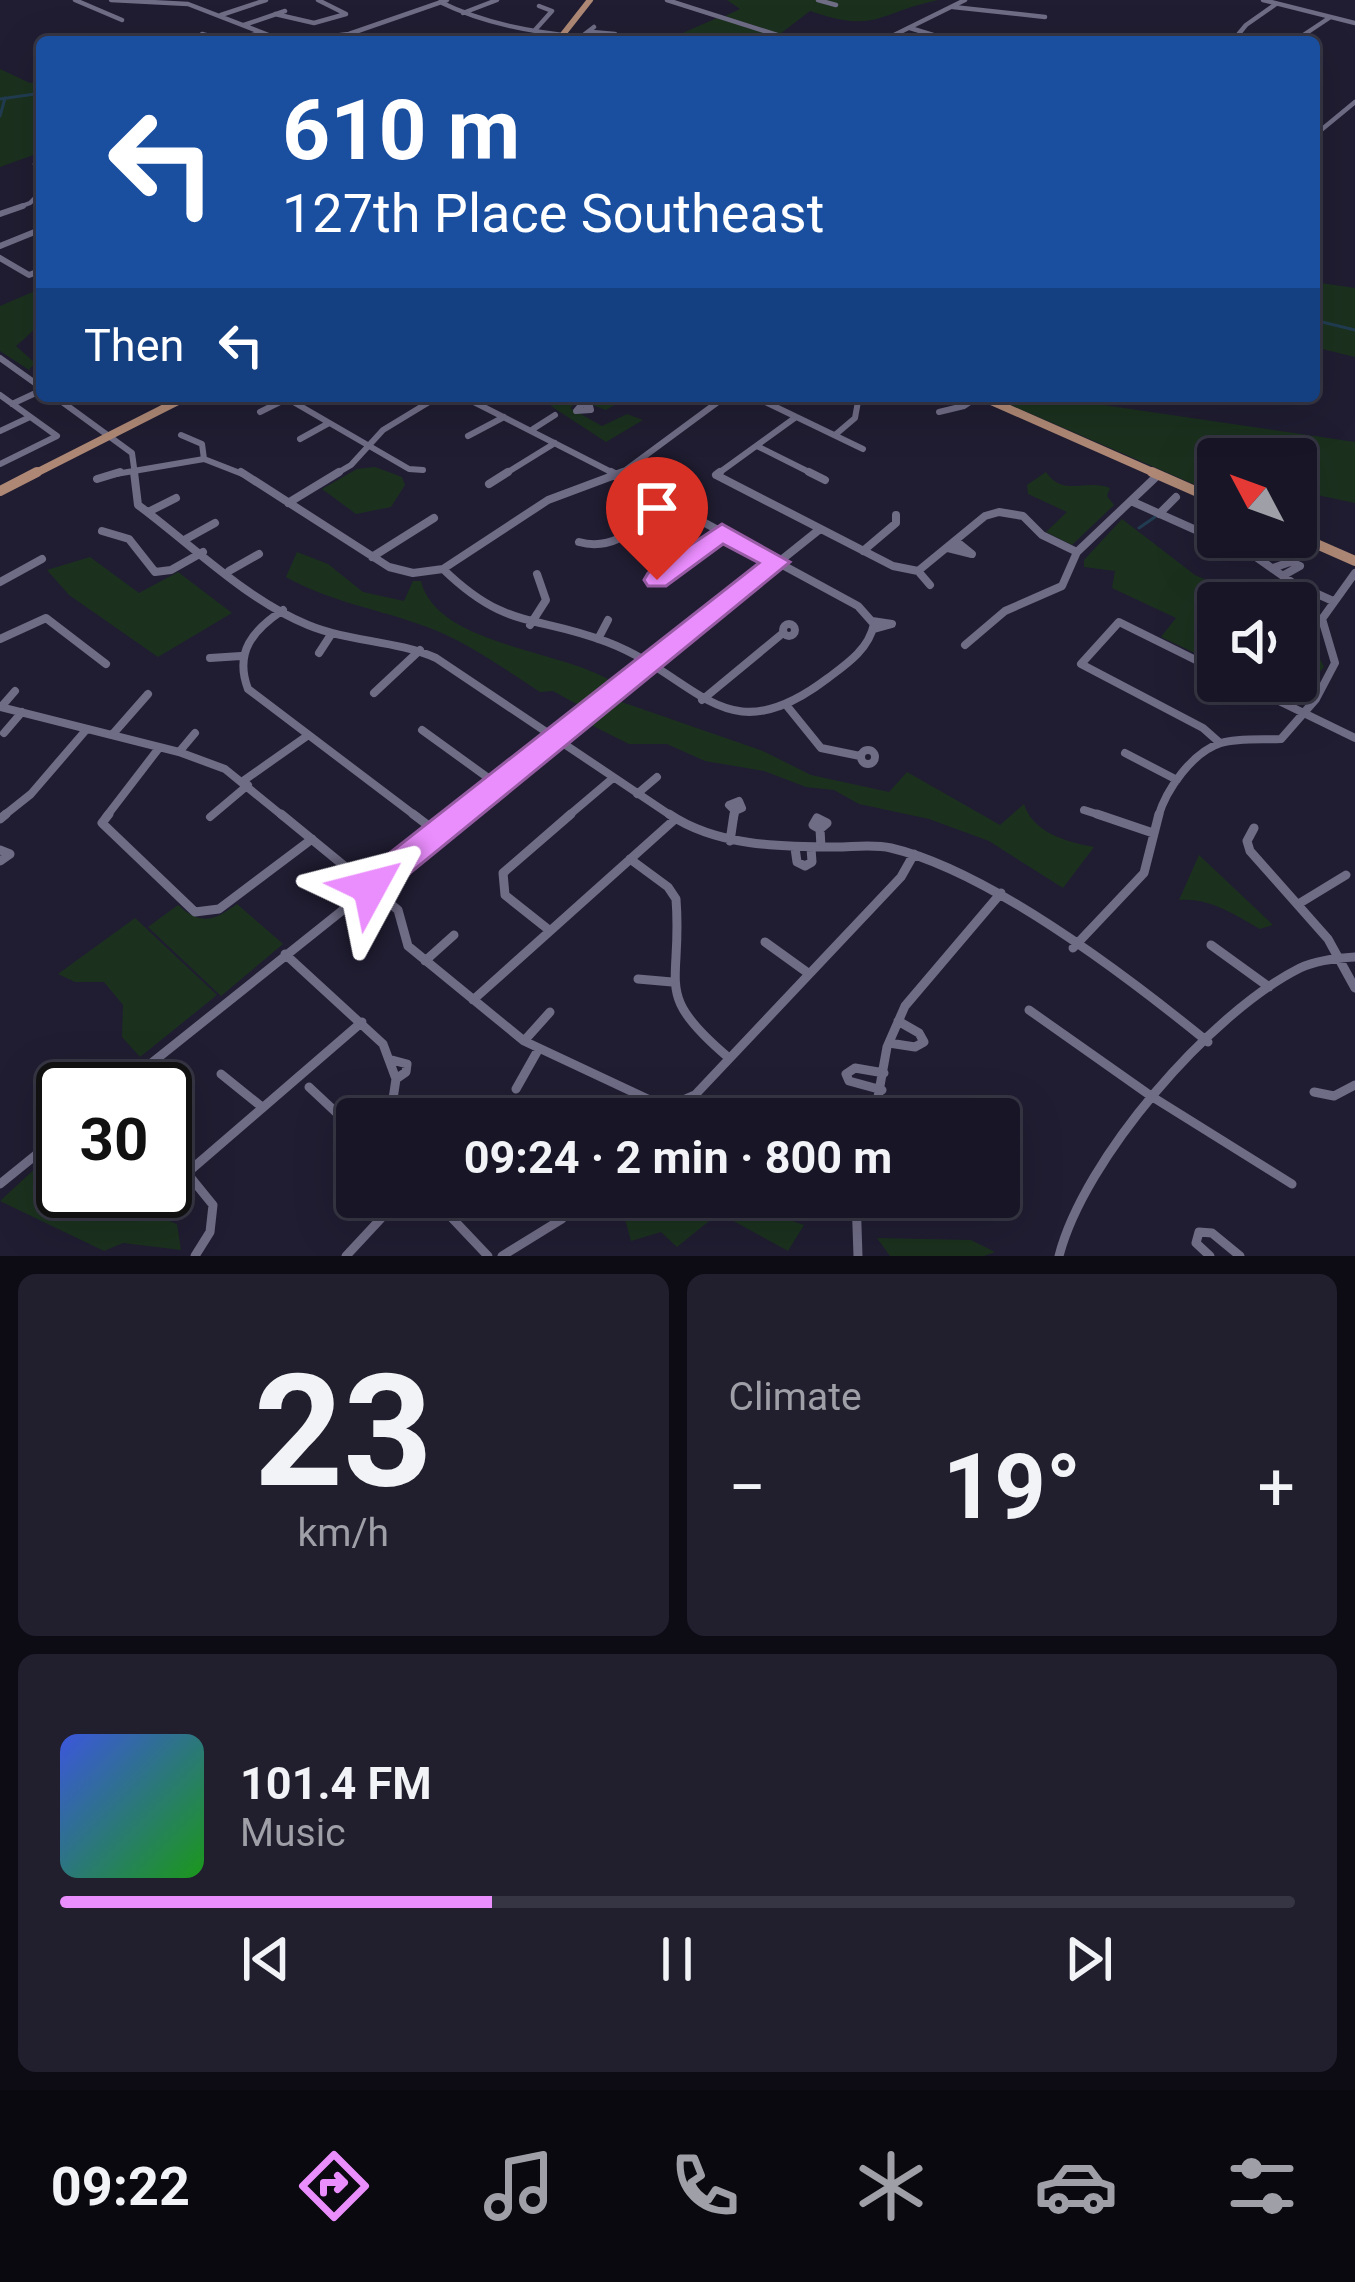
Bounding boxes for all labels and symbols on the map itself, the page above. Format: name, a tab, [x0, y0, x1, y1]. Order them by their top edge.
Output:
north arrow	[1197, 438, 1317, 558]
pin	[606, 457, 708, 580]
position arrow	[307, 824, 433, 950]
speed limit sign: 30	[36, 1062, 192, 1218]

